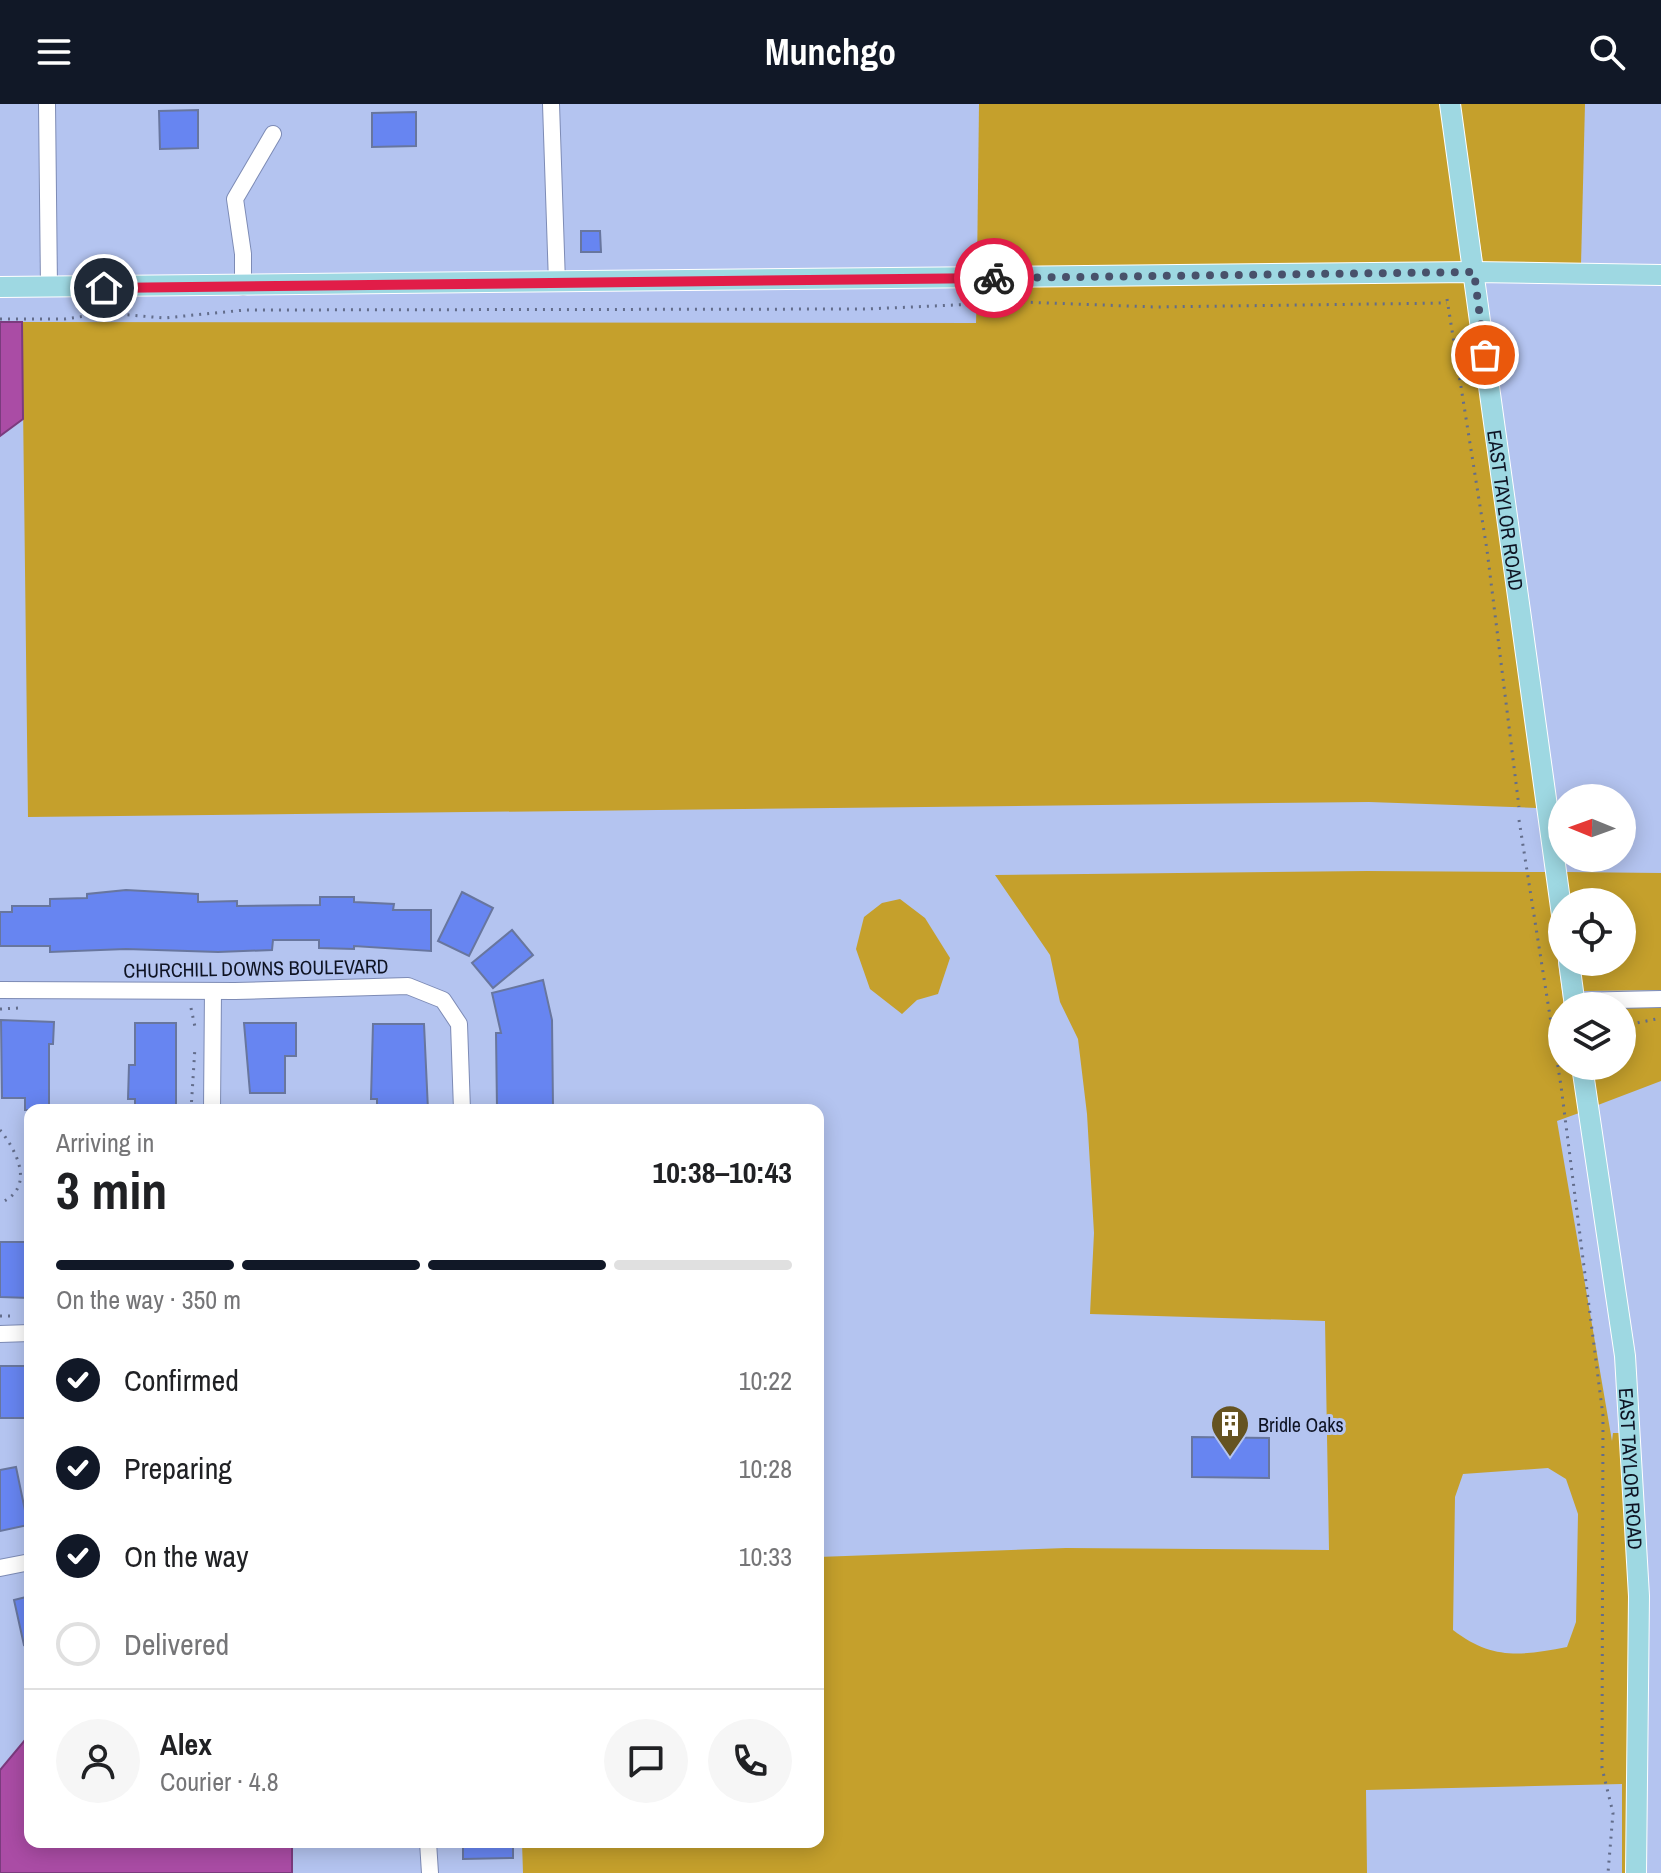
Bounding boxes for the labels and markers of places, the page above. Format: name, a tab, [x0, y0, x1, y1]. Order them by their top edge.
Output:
pin	[70, 254, 138, 322]
pin	[1451, 321, 1519, 389]
building icon: Bridle Oaks	[1209, 1403, 1251, 1458]
place label: Bridle Oaks	[1258, 1411, 1344, 1438]

